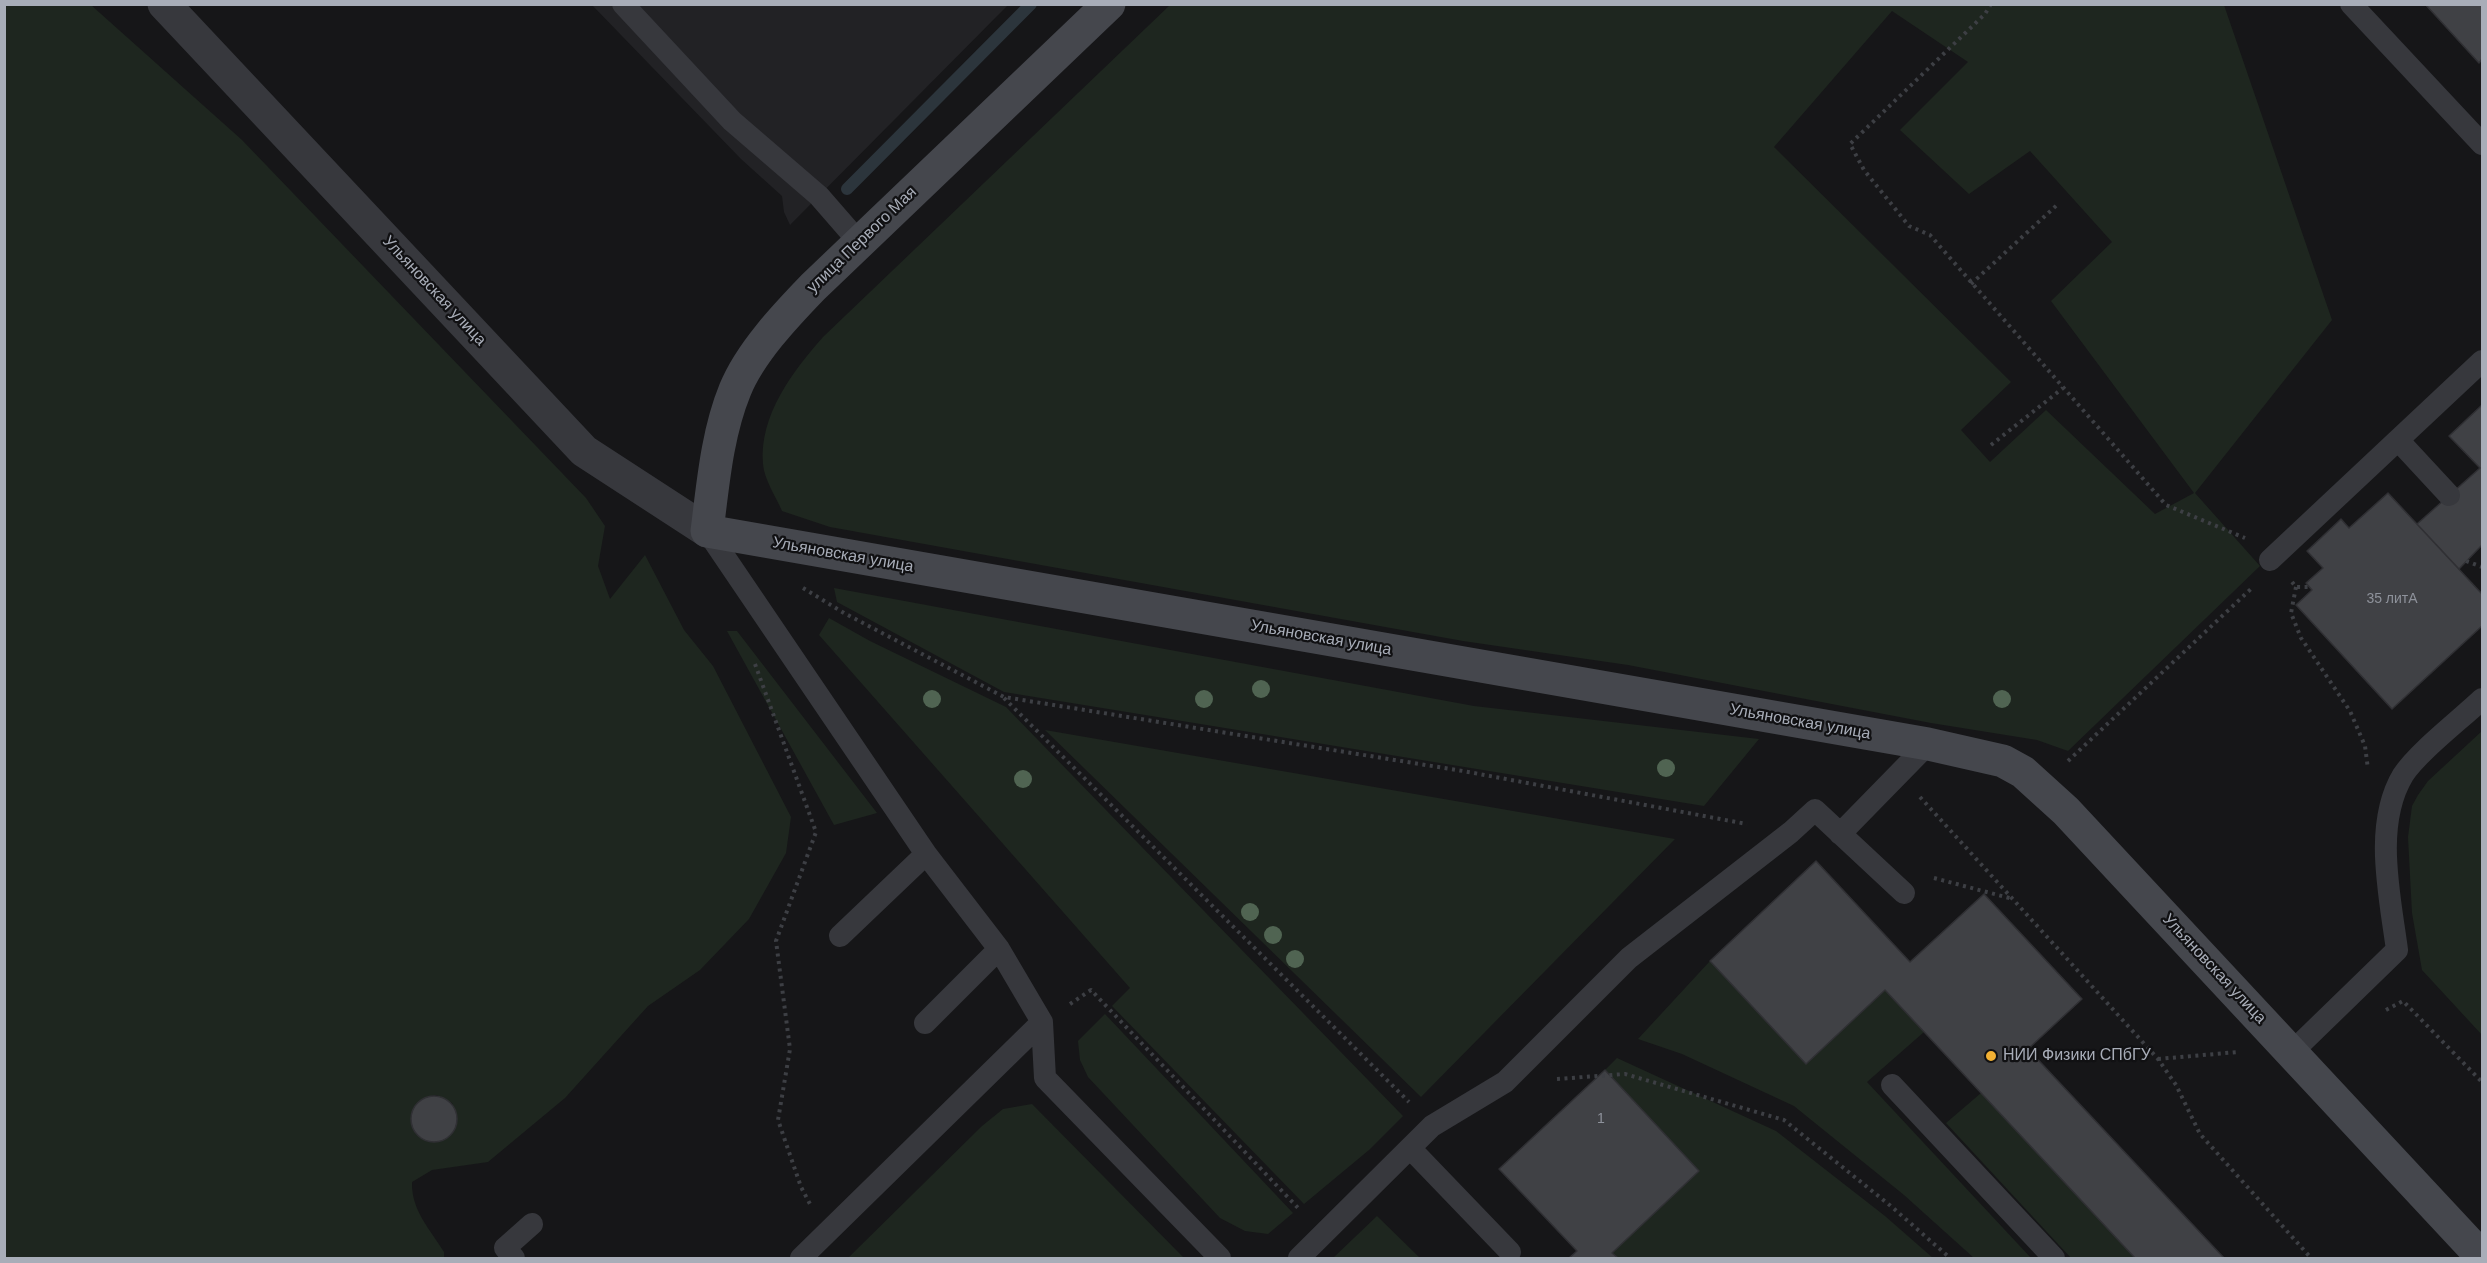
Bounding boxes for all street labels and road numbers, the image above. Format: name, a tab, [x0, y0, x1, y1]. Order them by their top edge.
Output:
street label: улица Первого Мая	[803, 183, 921, 297]
street label: Ульяновская улица	[378, 232, 490, 350]
street label: Ульяновская улица	[771, 533, 915, 577]
street label: Ульяновская улица	[1249, 616, 1393, 660]
street label: Ульяновская улица	[1728, 700, 1872, 744]
street label: Ульяновская улица	[2158, 910, 2270, 1028]

